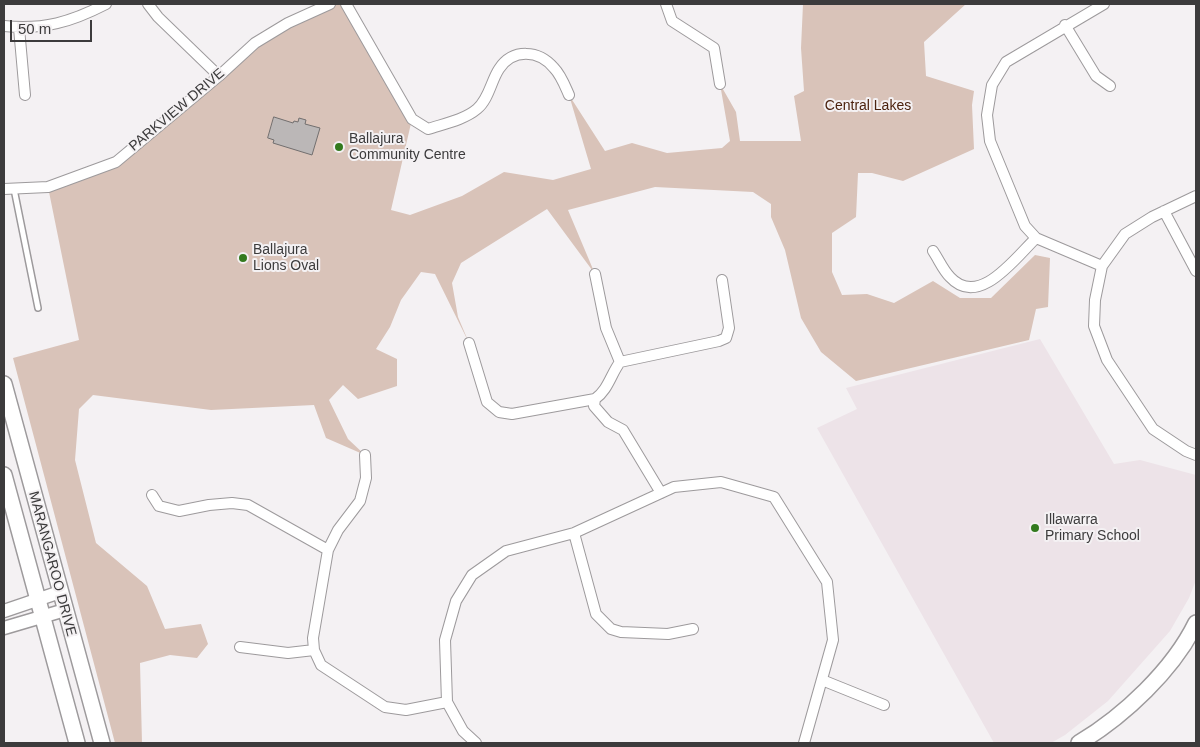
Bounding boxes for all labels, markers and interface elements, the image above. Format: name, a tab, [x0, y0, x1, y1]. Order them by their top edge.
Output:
scale bar	[12, 10, 95, 42]
text: 50 m	[18, 20, 51, 37]
street label: PARKVIEW DRIVE	[126, 65, 228, 155]
park label: Central Lakes	[825, 98, 911, 114]
place label: Ballajura Community Centre	[349, 131, 466, 164]
marker: Ballajura Community Centre	[333, 141, 345, 153]
place label: Ballajura Lions Oval	[253, 242, 319, 274]
marker: Ballajura Lions Oval	[237, 252, 249, 264]
street label: MARANGAROO DRIVE	[25, 490, 79, 638]
place label: Illawarra Primary School	[1045, 512, 1140, 544]
marker: Illawarra Primary School	[1029, 522, 1041, 534]

